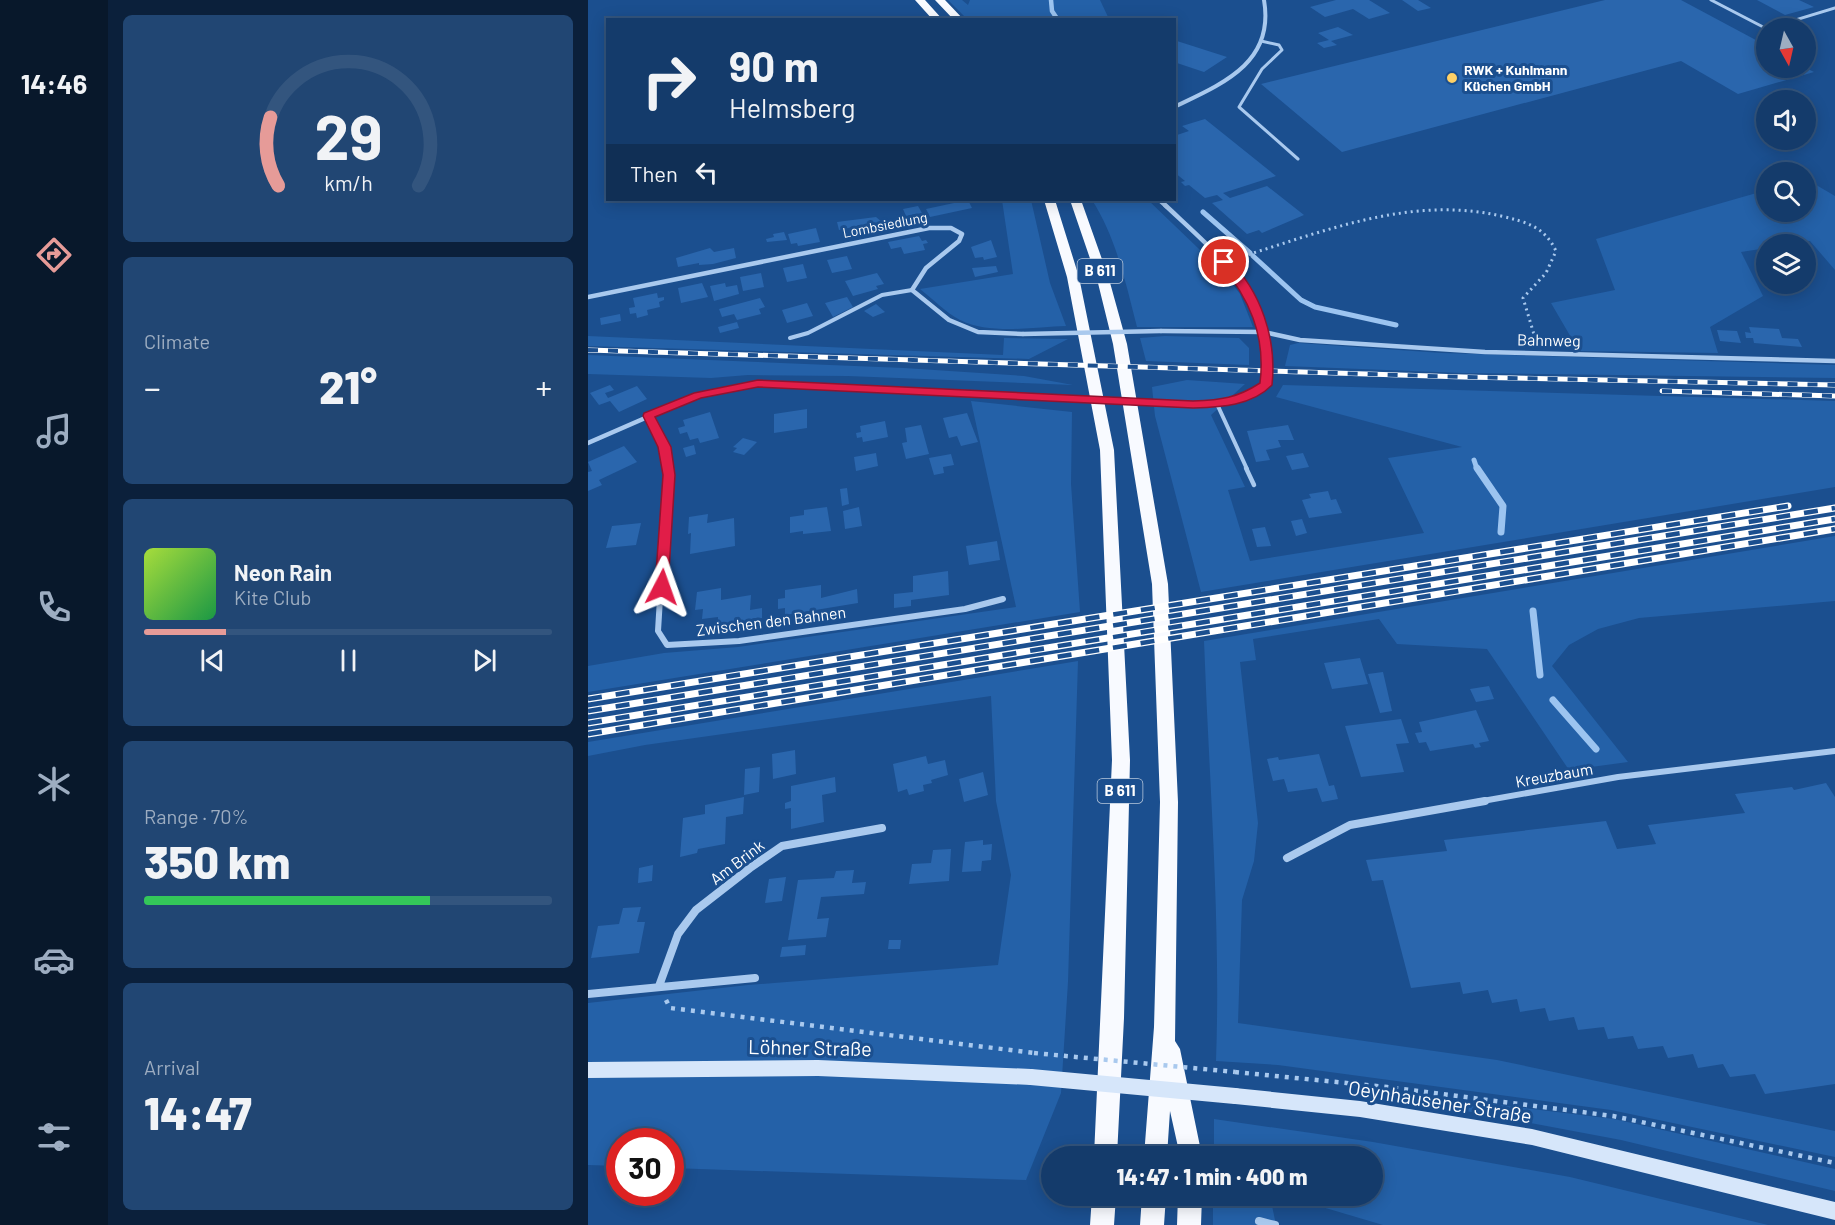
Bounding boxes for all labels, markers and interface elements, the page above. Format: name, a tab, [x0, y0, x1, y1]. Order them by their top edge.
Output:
north arrow	[1756, 18, 1816, 78]
map controls	[1756, 18, 1816, 294]
text: 90 m	[729, 40, 819, 90]
icon: right	[630, 42, 708, 120]
place label: RWK + Kuhlmann Küchen GmbH	[1464, 61, 1567, 94]
text: 14:46	[21, 67, 87, 99]
marker: RWK + Kuhlmann Küchen GmbH	[1445, 71, 1459, 85]
button: sound	[1756, 90, 1816, 150]
text: Helmsberg	[729, 91, 855, 123]
text: 29	[314, 98, 382, 172]
icon: left	[690, 156, 723, 189]
text: Then	[630, 160, 678, 186]
button: search	[1756, 162, 1816, 222]
text: km/h	[324, 170, 372, 195]
street label: Lombsiedlung	[841, 208, 929, 241]
icon: directions	[33, 234, 75, 276]
button: layers	[1756, 234, 1816, 294]
pin	[1198, 236, 1249, 287]
icon: arrive	[1207, 245, 1240, 278]
road number: B 611	[1078, 259, 1122, 283]
text: Climate	[144, 329, 210, 353]
street label: Bahnweg	[1517, 329, 1581, 350]
text: 21°	[319, 359, 377, 413]
text: −	[144, 367, 161, 407]
text: +	[535, 367, 552, 407]
icon: music	[33, 410, 75, 452]
position arrow	[630, 555, 694, 619]
text: Neon Rain	[234, 559, 332, 585]
text: Kite Club	[234, 585, 311, 609]
icon: phone	[33, 586, 75, 628]
street label: Zwischen den Bahnen	[695, 602, 847, 639]
icon: previous	[196, 644, 229, 677]
icon: pause	[332, 644, 365, 677]
icon: next	[468, 644, 501, 677]
street label: Kreuzbaum	[1514, 758, 1594, 791]
icon: climate	[33, 763, 75, 805]
road number: B 611	[1098, 779, 1142, 803]
text: Range · 70%	[144, 804, 249, 828]
text: 350 km	[144, 834, 290, 888]
street label: Am Brink	[706, 835, 767, 888]
icon: car	[33, 939, 75, 981]
street label: Löhner Straße	[748, 1034, 872, 1060]
text: Arrival	[144, 1055, 200, 1079]
street label: Oeynhausener Straße	[1347, 1075, 1534, 1127]
text: 14:47	[144, 1085, 252, 1139]
icon: filters	[33, 1116, 75, 1158]
speed limit sign: 30	[606, 1128, 684, 1206]
text: 14:47 · 1 min · 400 m	[1116, 1163, 1308, 1189]

